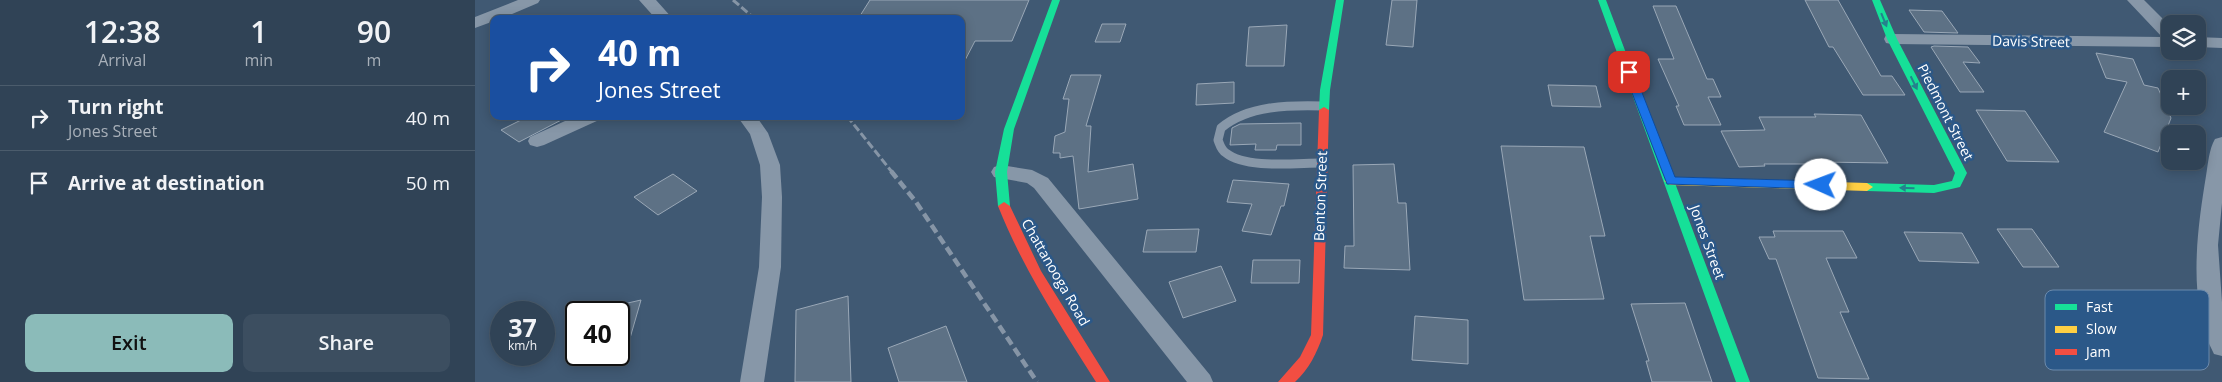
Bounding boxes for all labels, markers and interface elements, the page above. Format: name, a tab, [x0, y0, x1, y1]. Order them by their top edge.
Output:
text: 12:38	[84, 11, 161, 52]
text: 1	[250, 11, 267, 52]
text: 90	[357, 11, 391, 52]
one-way arrow	[1880, 13, 1888, 28]
map controls	[2161, 15, 2206, 170]
button: layers	[2161, 15, 2206, 60]
text: 40 m	[598, 29, 681, 76]
street label: Davis Street	[1992, 31, 2070, 51]
icon: right	[515, 35, 580, 100]
text: Arrival	[98, 49, 146, 71]
text: min	[244, 49, 273, 71]
text: m	[367, 49, 381, 71]
pin	[1608, 51, 1650, 93]
icon: arrive	[1615, 58, 1643, 86]
street label: Piedmont Street	[1913, 60, 1979, 164]
button: +	[2161, 70, 2206, 115]
text: Jones Street	[598, 74, 721, 104]
one-way arrow	[1910, 76, 1918, 90]
text: Turn right	[68, 94, 163, 120]
icon: right	[25, 104, 53, 132]
text: 40 m	[406, 105, 450, 131]
text: Jones Street	[68, 120, 157, 142]
button: −	[2161, 125, 2206, 170]
street label: Benton Street	[1309, 151, 1331, 241]
position arrow	[1794, 158, 1846, 210]
icon: arrive	[25, 169, 53, 197]
text: Arrive at destination	[68, 170, 265, 196]
text: 50 m	[406, 170, 450, 196]
one-way arrow	[1899, 184, 1915, 192]
street label: Jones Street	[1685, 200, 1730, 282]
street label: Chattanooga Road	[1018, 215, 1094, 329]
legend	[2045, 290, 2209, 370]
text: Fast	[2086, 297, 2113, 316]
speed limit sign: 40	[565, 301, 630, 366]
text: 37	[508, 310, 537, 344]
button: Exit	[25, 314, 233, 372]
button: Share	[243, 314, 450, 372]
text: Slow	[2086, 319, 2117, 338]
text: km/h	[508, 337, 537, 354]
text: Jam	[2084, 342, 2111, 361]

